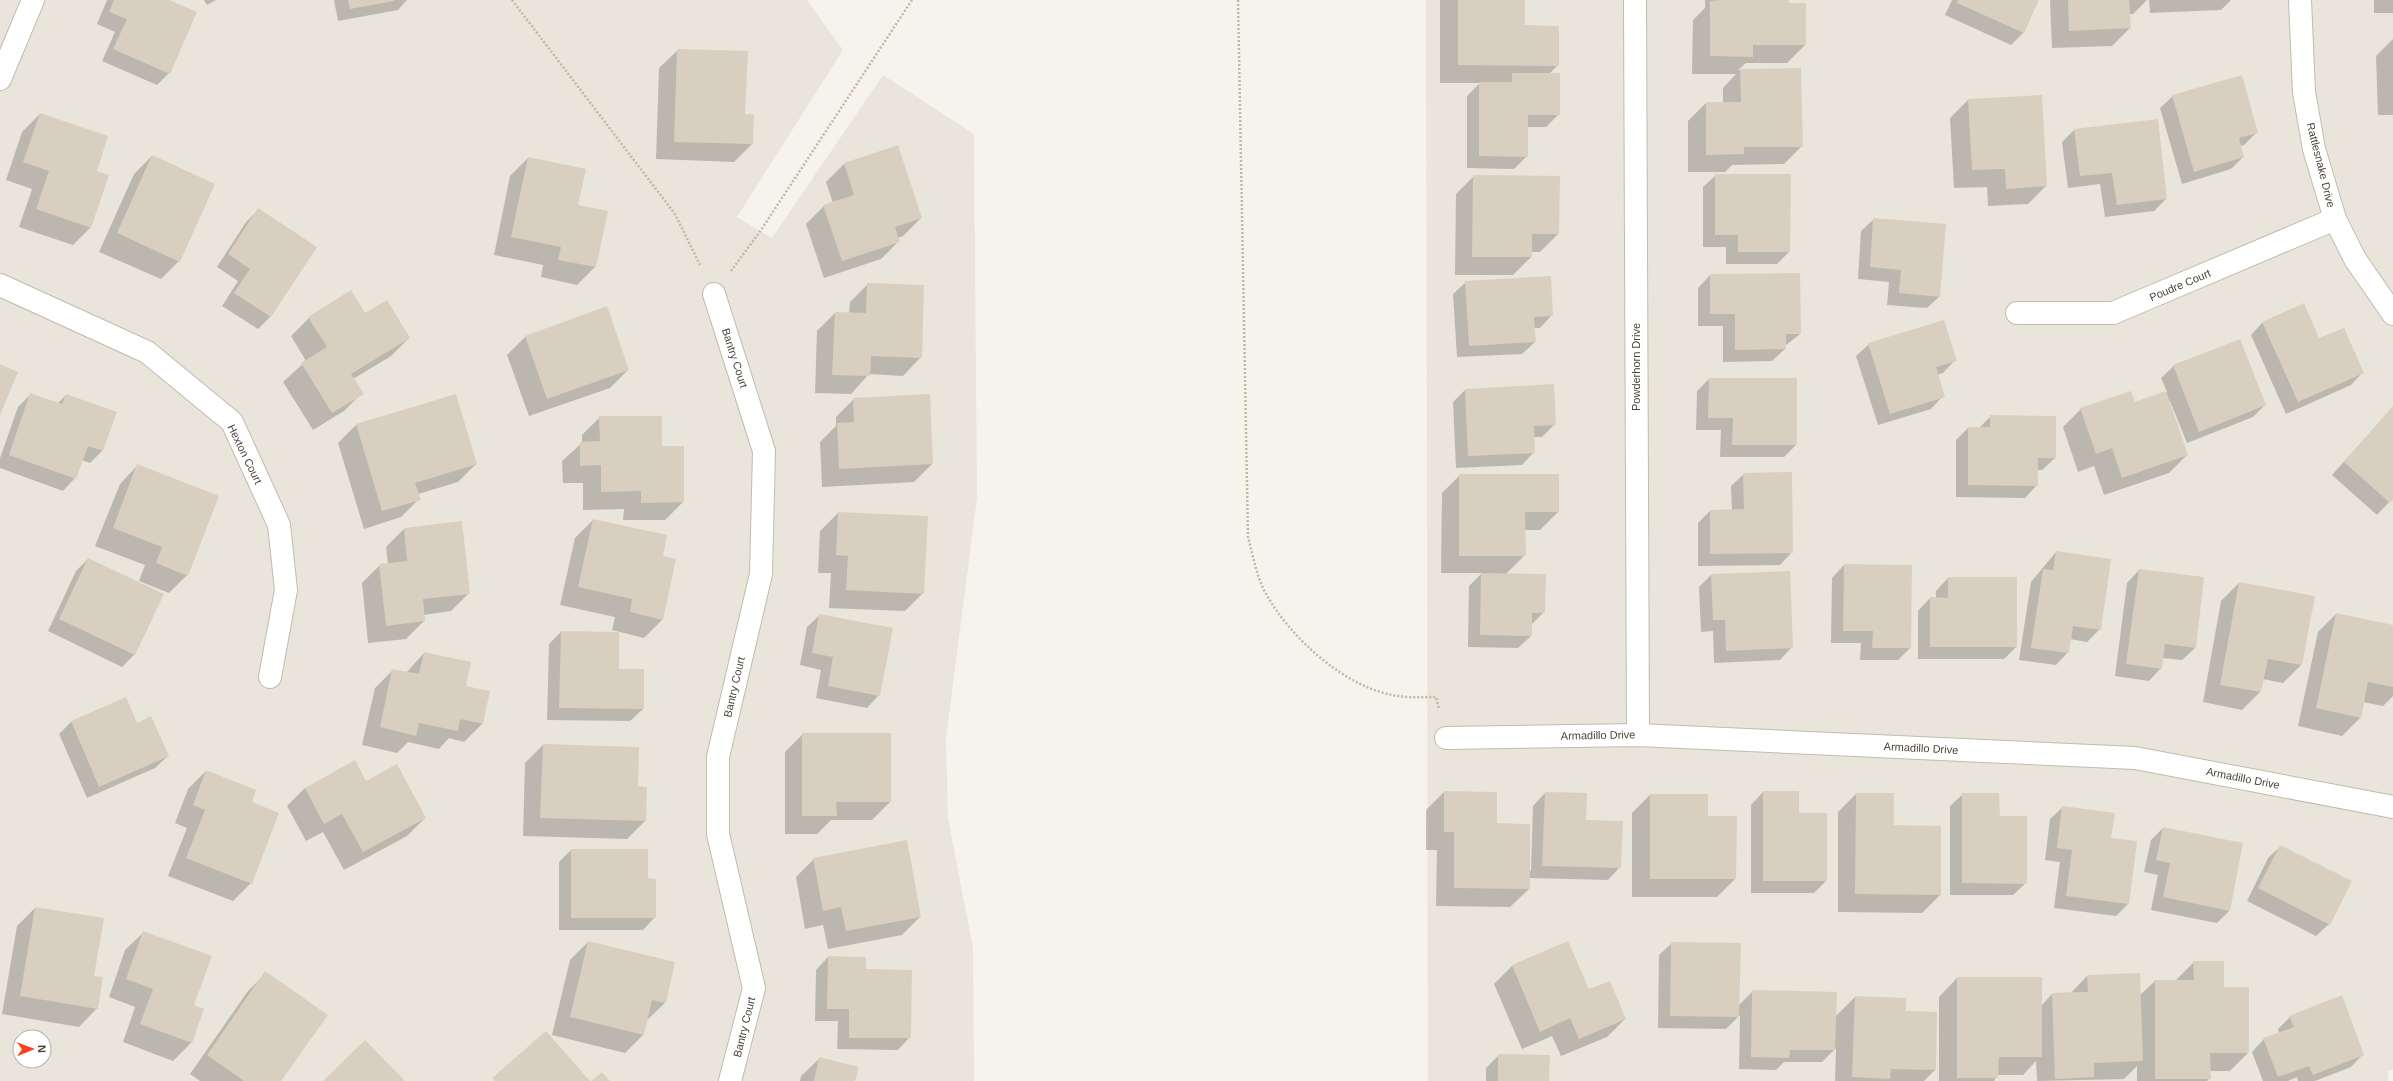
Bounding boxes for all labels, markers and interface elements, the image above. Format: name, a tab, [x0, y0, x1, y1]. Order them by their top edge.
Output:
street label: Rattlesnake Drive	[2305, 121, 2337, 209]
street label: Poudre Court	[2148, 267, 2212, 303]
street label: Powderhorn Drive	[1630, 323, 1642, 411]
street label: Bantry Court	[720, 327, 750, 389]
street label: Hexton Court	[225, 422, 265, 486]
street label: Bantry Court	[721, 656, 747, 718]
street label: Armadillo Drive	[1561, 728, 1635, 742]
street label: Armadillo Drive	[1883, 740, 1959, 756]
street label: Armadillo Drive	[2205, 765, 2281, 791]
street label: Bantry Court	[731, 996, 757, 1058]
north arrow	[12, 1029, 52, 1069]
text: N	[36, 1045, 48, 1053]

